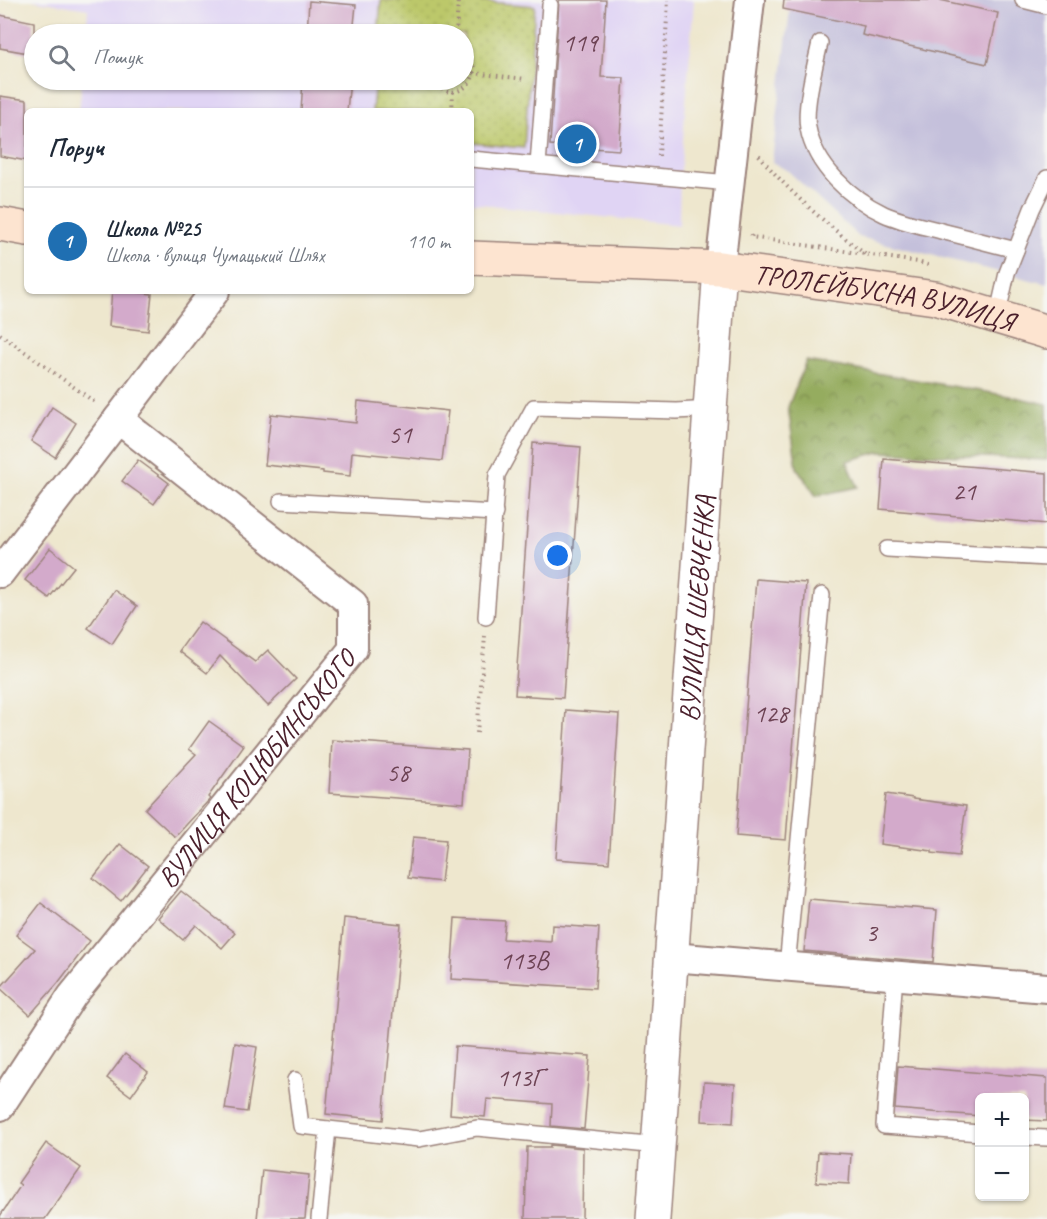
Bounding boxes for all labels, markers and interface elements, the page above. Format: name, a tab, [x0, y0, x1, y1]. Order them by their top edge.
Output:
search box	[24, 24, 474, 90]
house number: 119	[562, 26, 600, 59]
icon: search	[45, 41, 78, 74]
text: Пошук	[93, 43, 142, 71]
pin: 1	[558, 122, 596, 166]
text: Поруч	[48, 131, 104, 164]
text: Школа №25	[105, 215, 200, 243]
text: 1	[63, 229, 72, 254]
text: 110 m	[407, 229, 450, 254]
text: Школа · вулиця Чумацький Шлях	[105, 243, 325, 268]
street label: ТРОЛЕЙБУСНА ВУЛИЦЯ	[752, 255, 1022, 340]
house number: 51	[388, 418, 413, 451]
house number: 21	[952, 475, 977, 508]
street label: ВУЛИЦЯ ШЕВЧЕНКА	[671, 493, 722, 723]
your location	[543, 541, 572, 570]
street label: ВУЛИЦЯ КОЦЮБИНСЬКОГО	[149, 640, 365, 895]
house number: 128	[753, 697, 791, 730]
house number: 58	[386, 756, 412, 789]
house number: 3	[865, 916, 879, 949]
house number: 113В	[500, 944, 550, 977]
house number: 113Г	[496, 1061, 549, 1094]
map controls	[975, 1093, 1029, 1201]
button: +	[975, 1093, 1029, 1147]
button: −	[975, 1147, 1029, 1201]

